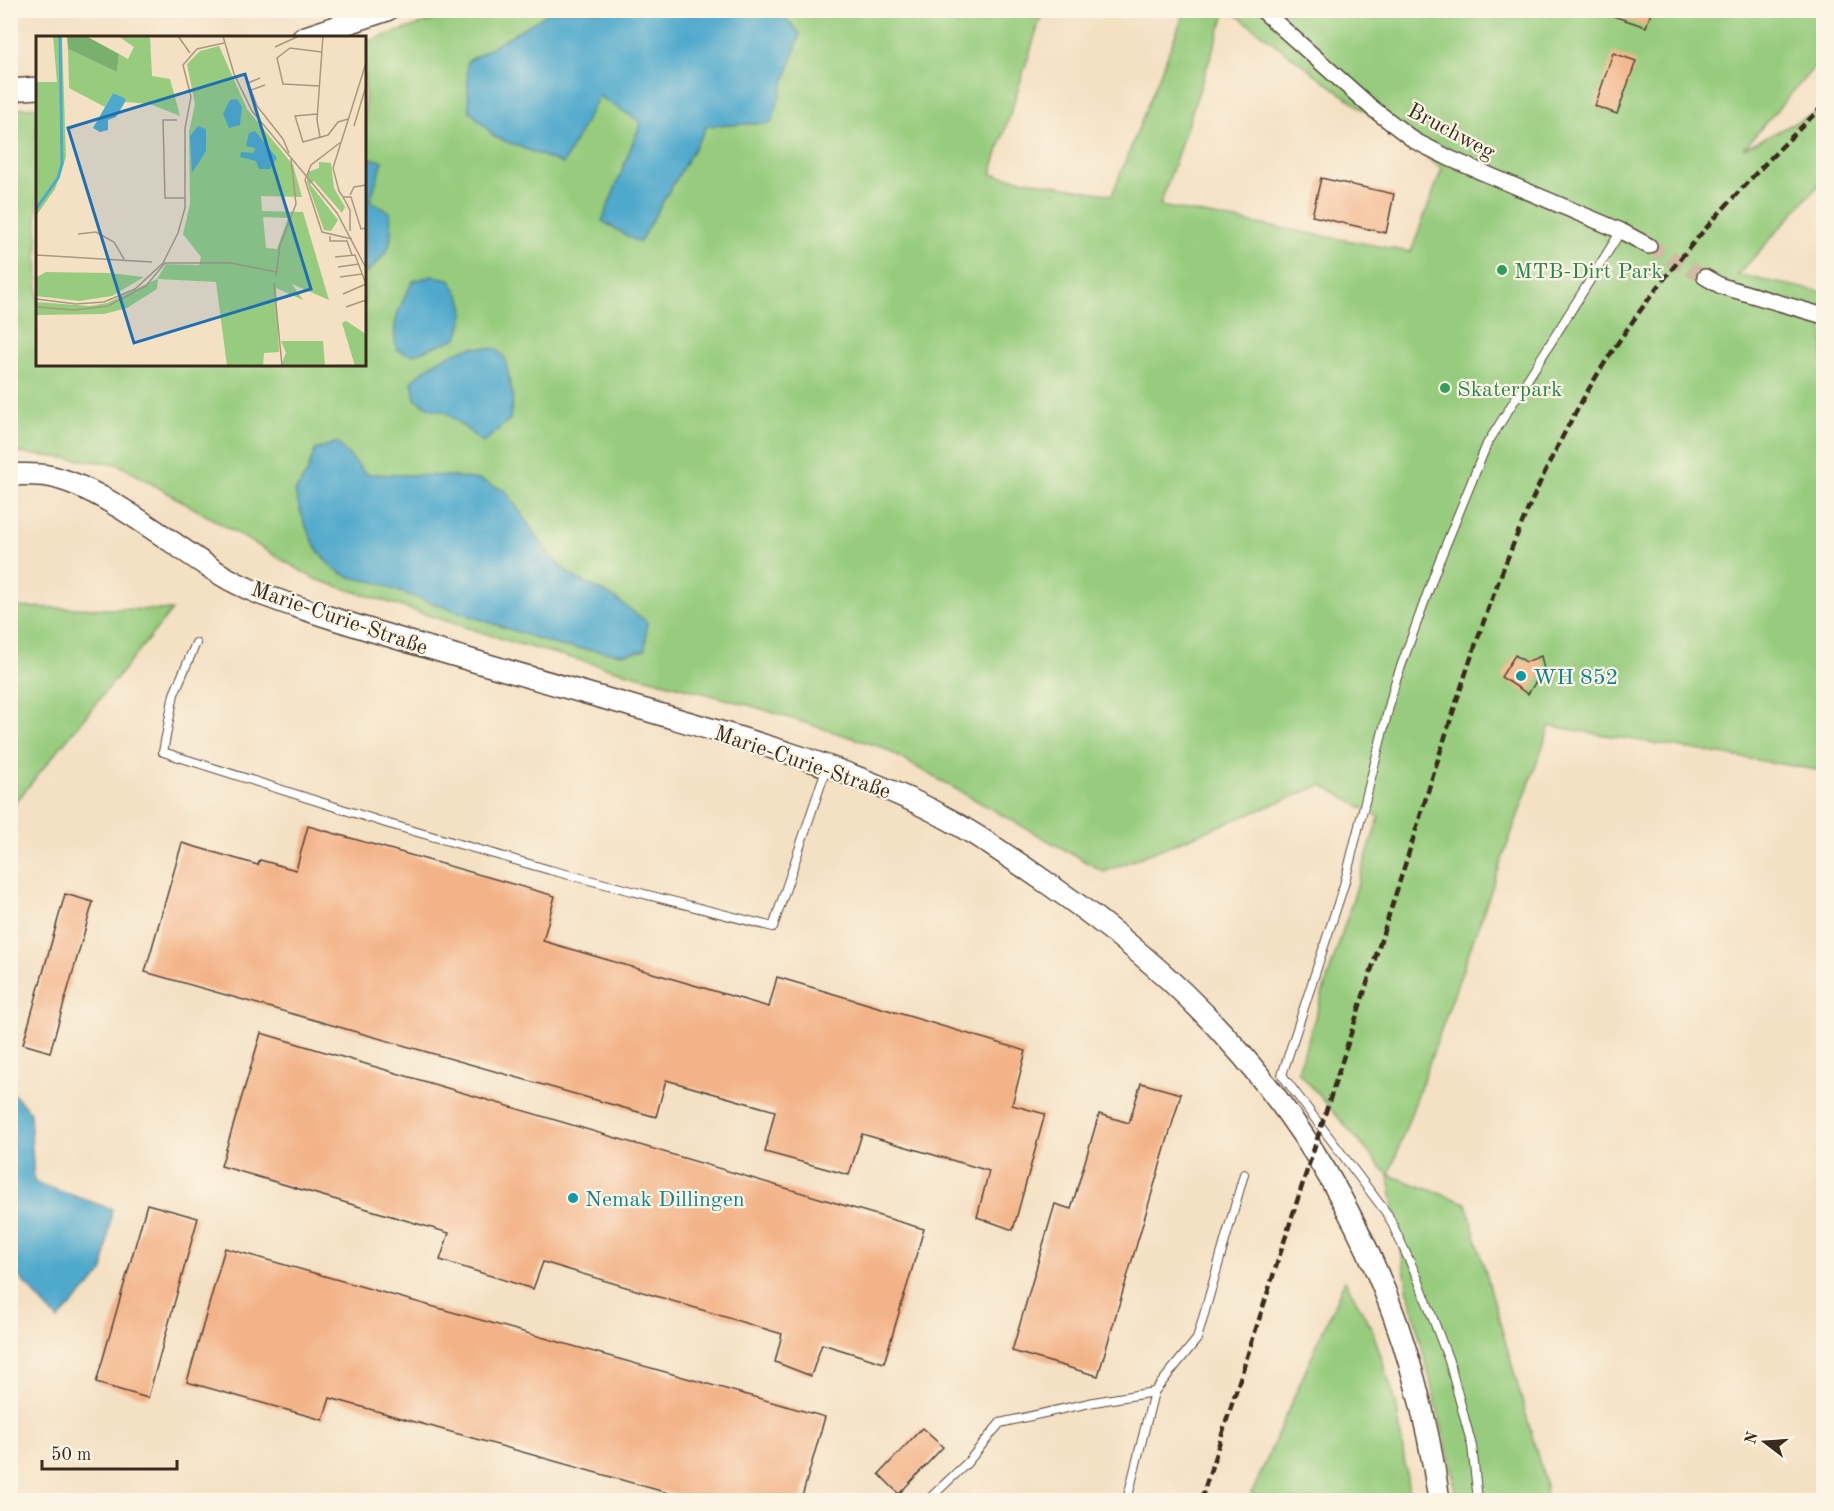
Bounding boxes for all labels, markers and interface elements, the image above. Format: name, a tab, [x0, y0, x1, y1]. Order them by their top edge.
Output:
inset map	[36, 36, 366, 366]
street label: Bruchweg	[1404, 100, 1498, 164]
place label: MTB-Dirt Park	[1514, 261, 1663, 283]
marker: MTB-Dirt Park	[1495, 263, 1509, 277]
place label: Skaterpark	[1457, 379, 1563, 401]
marker: Skaterpark	[1438, 381, 1452, 395]
street label: Marie-Curie-Straße	[248, 578, 430, 659]
place label: WH 852	[1533, 667, 1618, 689]
marker: WH 852	[1514, 669, 1528, 683]
street label: Marie-Curie-Straße	[711, 722, 893, 803]
place label: Nemak Dillingen	[585, 1189, 745, 1211]
marker: Nemak Dillingen	[566, 1191, 580, 1205]
north arrow	[1735, 1412, 1795, 1472]
text: N	[1743, 1429, 1762, 1446]
scale bar	[42, 1433, 177, 1471]
text: 50 m	[51, 1446, 91, 1464]

